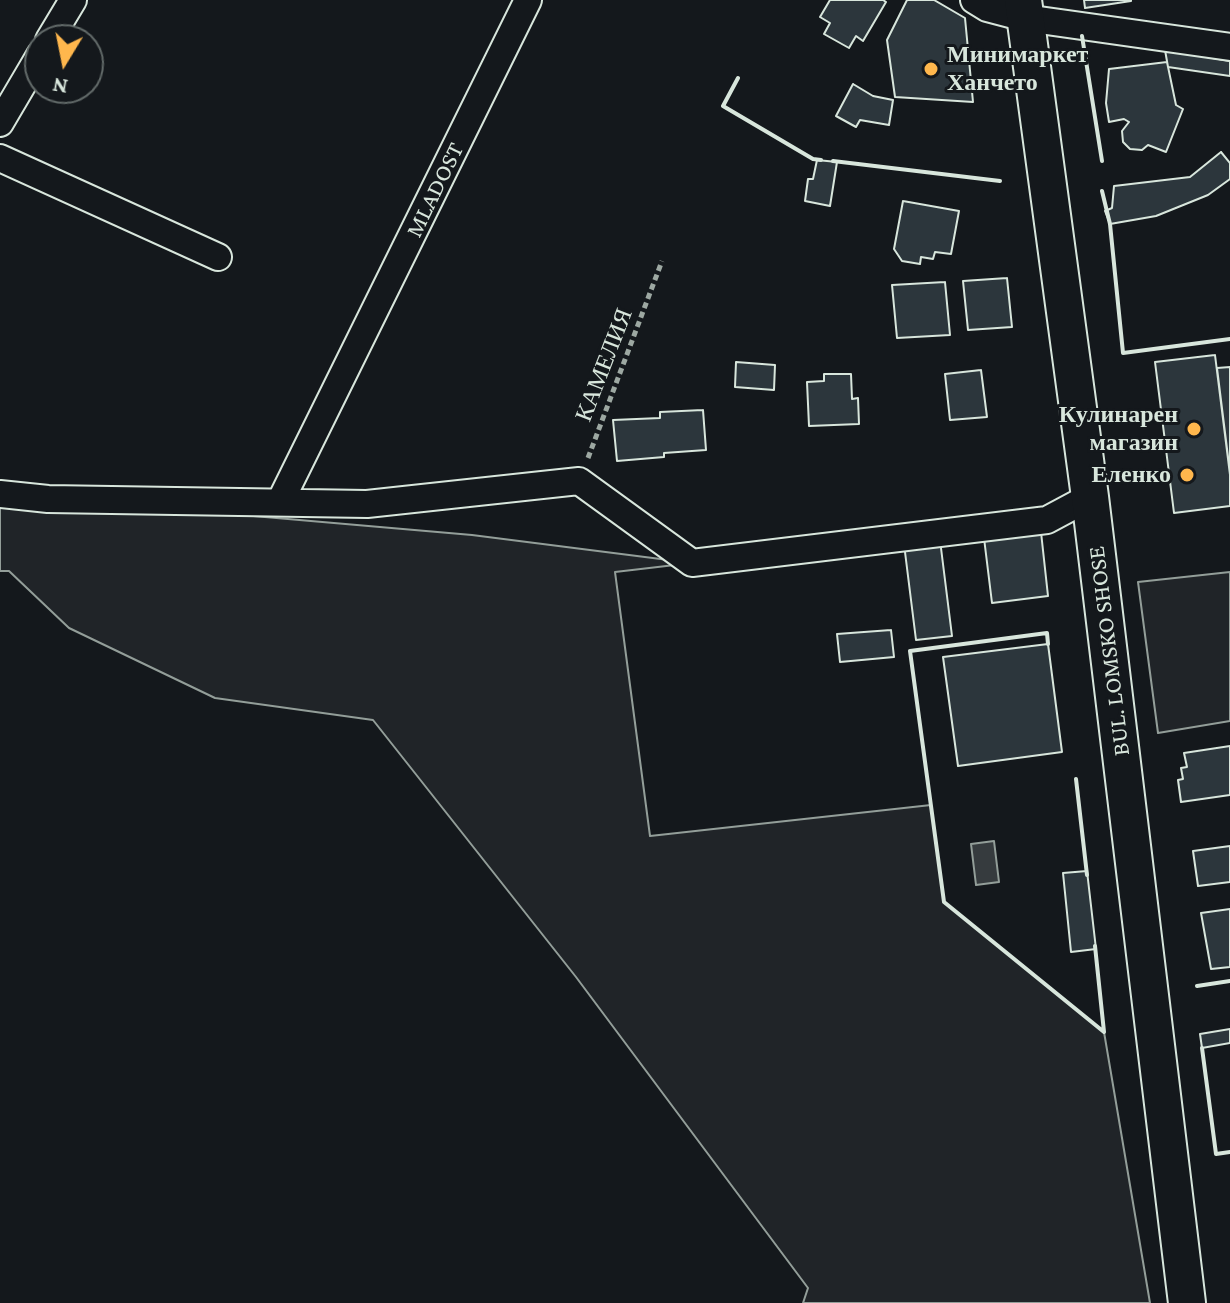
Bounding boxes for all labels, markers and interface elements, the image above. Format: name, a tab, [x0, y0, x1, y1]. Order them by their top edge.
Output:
north arrow	[24, 24, 104, 104]
place label: Минимаркет Ханчето	[947, 41, 1088, 97]
marker: Минимаркет Ханчето	[922, 60, 940, 78]
text: N	[51, 73, 70, 100]
street label: MLADOST	[400, 138, 470, 242]
street label: КАМЕЛИЯ	[569, 304, 639, 426]
place label: Кулинарен магазин	[1059, 401, 1178, 457]
marker: Кулинарен магазин	[1185, 420, 1203, 438]
place label: Еленко	[1092, 461, 1171, 489]
marker: Еленко	[1178, 466, 1196, 484]
street label: BUL. LOMSKO SHOSE	[1082, 544, 1136, 758]

